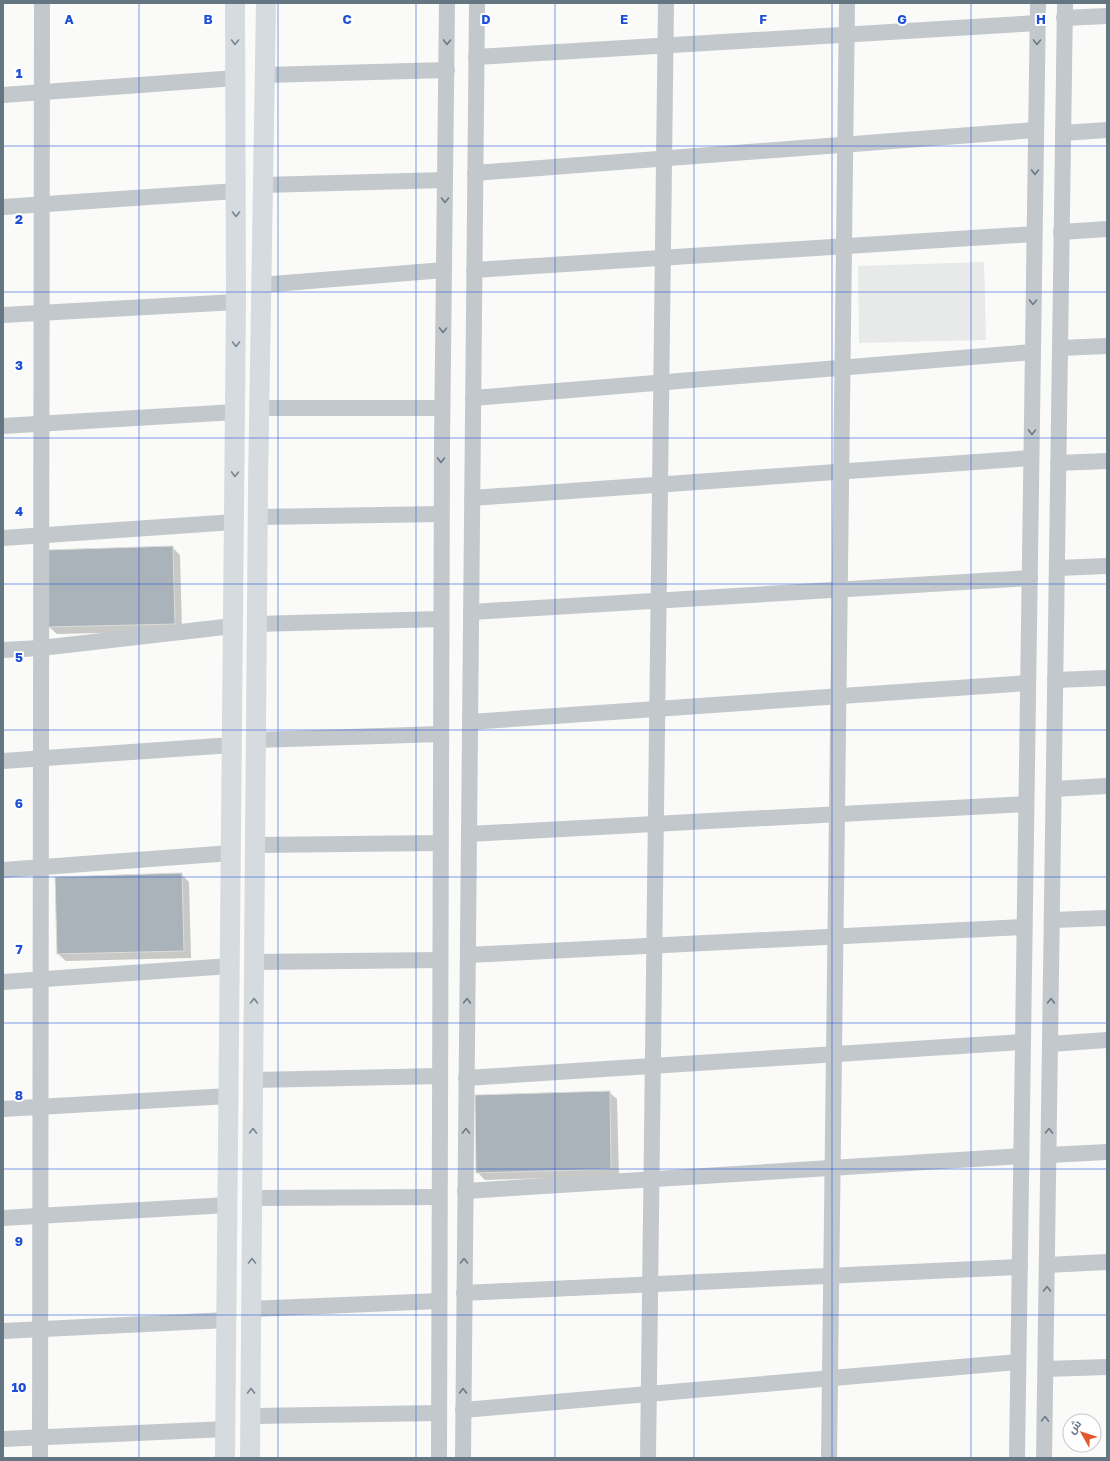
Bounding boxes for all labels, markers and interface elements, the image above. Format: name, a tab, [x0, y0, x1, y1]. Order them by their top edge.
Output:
text: A	[64, 11, 74, 27]
text: B	[203, 11, 213, 27]
text: C	[342, 11, 352, 27]
text: D	[481, 11, 491, 27]
text: E	[620, 11, 628, 27]
text: F	[759, 11, 767, 27]
text: G	[897, 11, 907, 27]
text: H	[1036, 11, 1046, 27]
one-way arrow	[231, 39, 239, 45]
one-way arrow	[443, 39, 451, 45]
one-way arrow	[1033, 39, 1041, 45]
text: 1	[16, 65, 23, 81]
one-way arrow	[1031, 169, 1039, 175]
one-way arrow	[441, 197, 449, 203]
text: 2	[15, 211, 23, 227]
one-way arrow	[232, 211, 240, 217]
one-way arrow	[1029, 299, 1038, 305]
one-way arrow	[439, 327, 447, 333]
one-way arrow	[232, 341, 240, 347]
text: 3	[15, 357, 23, 373]
one-way arrow	[1027, 429, 1036, 435]
one-way arrow	[437, 457, 445, 463]
one-way arrow	[231, 471, 239, 477]
text: 4	[15, 503, 23, 519]
text: 5	[15, 649, 23, 665]
text: 6	[15, 795, 23, 811]
text: 7	[15, 941, 23, 957]
one-way arrow	[250, 998, 258, 1004]
one-way arrow	[463, 998, 471, 1004]
one-way arrow	[1047, 998, 1055, 1004]
text: 8	[15, 1087, 23, 1103]
one-way arrow	[249, 1128, 257, 1134]
one-way arrow	[462, 1128, 470, 1134]
one-way arrow	[1045, 1128, 1053, 1134]
text: 9	[15, 1233, 23, 1249]
one-way arrow	[248, 1258, 256, 1264]
one-way arrow	[460, 1258, 468, 1264]
one-way arrow	[1043, 1286, 1051, 1292]
text: 10	[11, 1379, 27, 1395]
one-way arrow	[247, 1388, 255, 1394]
one-way arrow	[459, 1388, 467, 1394]
north arrow	[1062, 1413, 1102, 1453]
one-way arrow	[1041, 1416, 1049, 1422]
text: ش	[1064, 1417, 1084, 1437]

